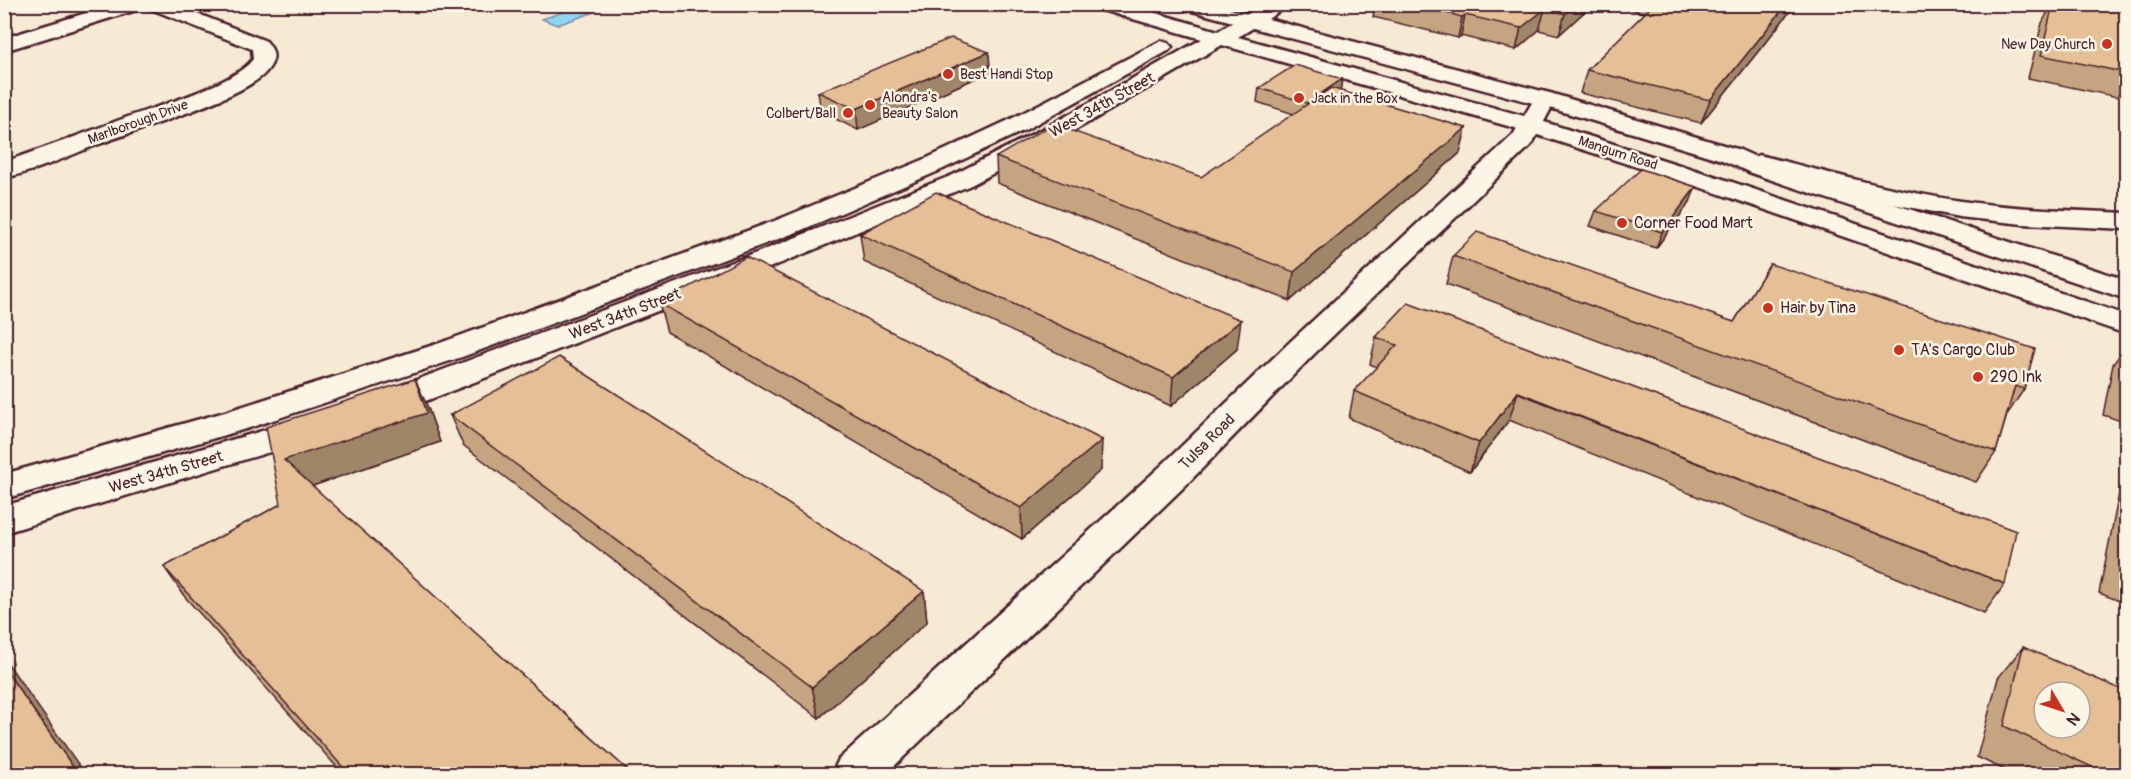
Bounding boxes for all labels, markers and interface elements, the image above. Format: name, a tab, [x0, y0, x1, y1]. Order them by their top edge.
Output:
place label: New Day Church	[2001, 36, 2095, 53]
marker: New Day Church	[2100, 37, 2114, 51]
place label: Best Handi Stop	[960, 66, 1053, 83]
marker: Best Handi Stop	[941, 67, 955, 81]
street label: West 34th Street	[1046, 67, 1159, 142]
place label: Alondra's Beauty Salon	[882, 89, 958, 122]
place label: Jack in the Box	[1311, 90, 1398, 107]
marker: Jack in the Box	[1292, 91, 1306, 105]
street label: Marlborough Drive	[86, 96, 190, 148]
marker: Alondra's Beauty Salon	[863, 98, 877, 112]
place label: Colbert/Ball	[766, 105, 836, 122]
marker: Colbert/Ball	[841, 106, 855, 120]
street label: Mangum Road	[1576, 132, 1660, 174]
place label: Corner Food Mart	[1634, 213, 1753, 233]
marker: Corner Food Mart	[1615, 216, 1629, 230]
street label: West 34th Street	[566, 283, 684, 344]
place label: Hair by Tina	[1780, 298, 1856, 318]
marker: Hair by Tina	[1761, 301, 1775, 315]
place label: TA's Cargo Club	[1911, 340, 2015, 360]
marker: TA's Cargo Club	[1892, 343, 1906, 357]
place label: 290 Ink	[1990, 367, 2042, 387]
marker: 290 Ink	[1971, 370, 1985, 384]
street label: Tulsa Road	[1175, 410, 1239, 474]
street label: West 34th Street	[107, 446, 226, 498]
north arrow	[2032, 680, 2092, 740]
text: N	[2062, 708, 2084, 729]

